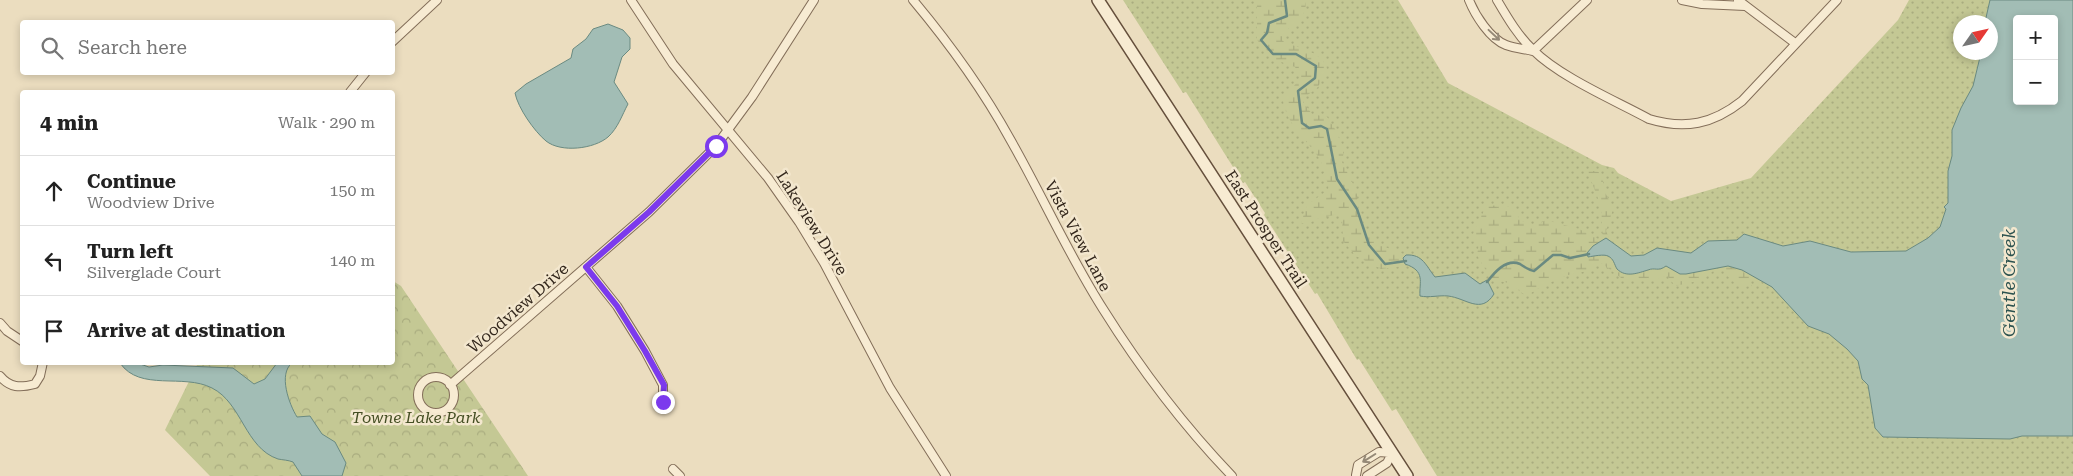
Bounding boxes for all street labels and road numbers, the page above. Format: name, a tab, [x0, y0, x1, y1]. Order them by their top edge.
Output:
street label: Lakeview Drive	[772, 167, 852, 279]
street label: East Prosper Trail	[1221, 167, 1311, 291]
street label: Vista View Lane	[1041, 177, 1115, 295]
street label: Woodview Drive	[464, 259, 573, 357]

